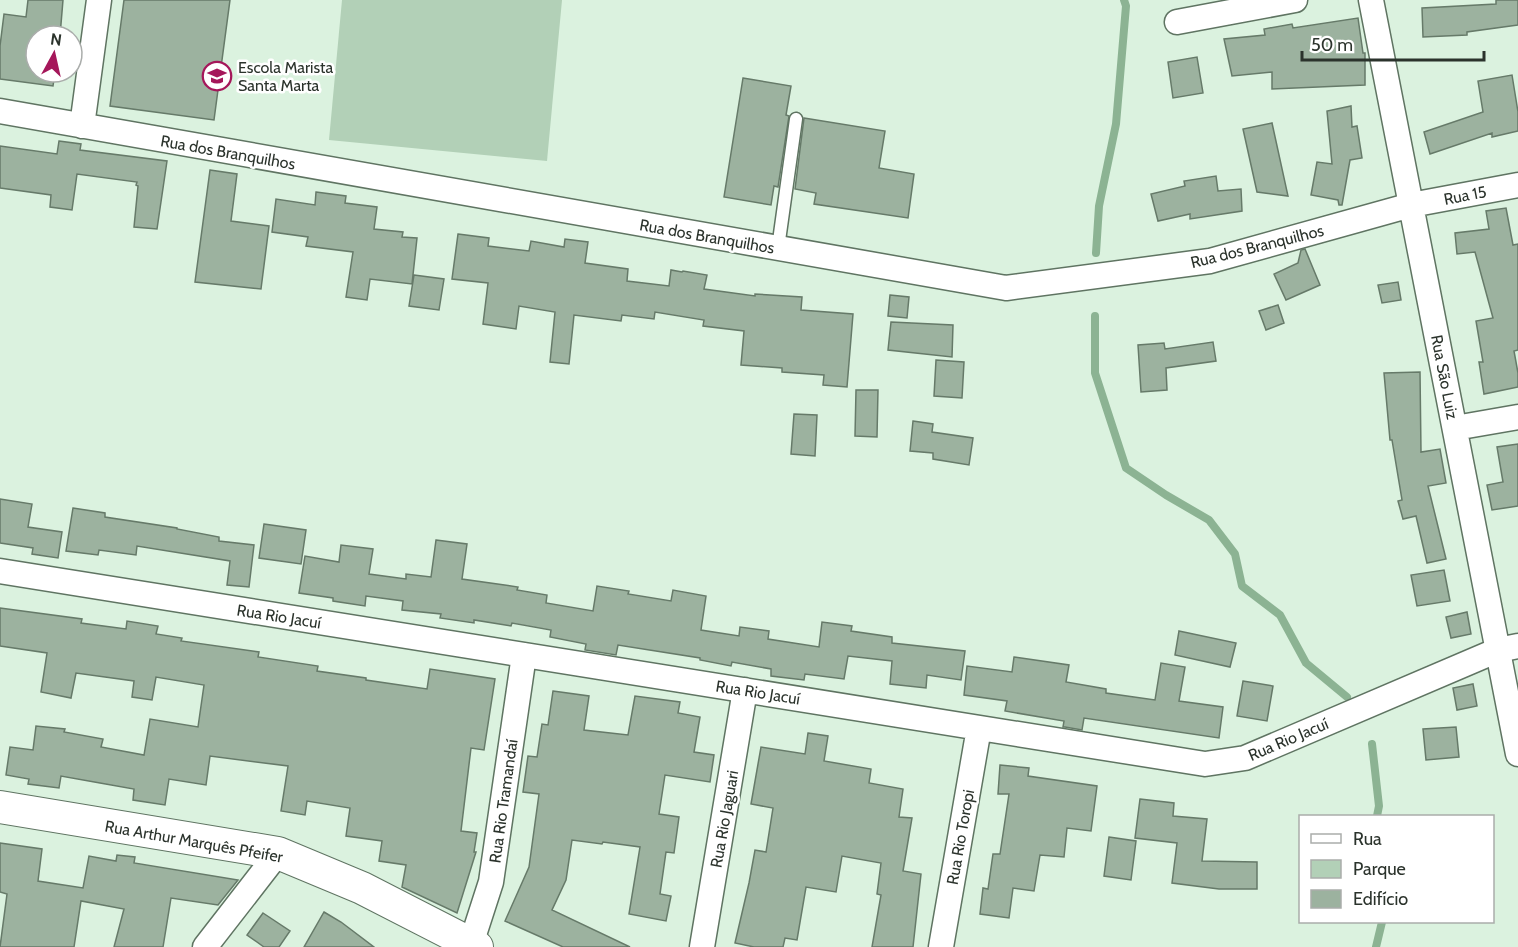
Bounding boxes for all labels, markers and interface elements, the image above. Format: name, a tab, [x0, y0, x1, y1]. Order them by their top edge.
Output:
north arrow	[24, 24, 84, 84]
scale bar	[1302, 24, 1484, 62]
text: N	[49, 29, 63, 50]
text: 50 m	[1311, 34, 1353, 56]
place label: Escola Marista Santa Marta	[238, 58, 333, 95]
school or university icon: Escola Marista Santa Marta	[201, 60, 233, 92]
street label: Rua dos Branquilhos	[159, 131, 297, 174]
street label: Rua 15	[1442, 182, 1488, 209]
street label: Rua dos Branquilhos	[638, 215, 776, 258]
street label: Rua dos Branquilhos	[1189, 221, 1326, 272]
street label: Rua São Luiz	[1427, 333, 1462, 421]
street label: Rua Rio Jacuí	[235, 600, 323, 633]
street label: Rua Rio Jacuí	[714, 676, 802, 709]
street label: Rua Rio Jacuí	[1245, 714, 1332, 765]
street label: Rua Rio Tramandaí	[485, 737, 522, 864]
street label: Rua Rio Jaguari	[707, 769, 742, 869]
street label: Rua Rio Toropi	[943, 788, 978, 886]
legend	[1299, 815, 1494, 923]
street label: Rua Arthur Marquês Pfeifer	[103, 816, 285, 867]
text: Rua	[1353, 828, 1382, 850]
text: Parque	[1353, 858, 1406, 880]
text: Edifício	[1353, 888, 1408, 910]

